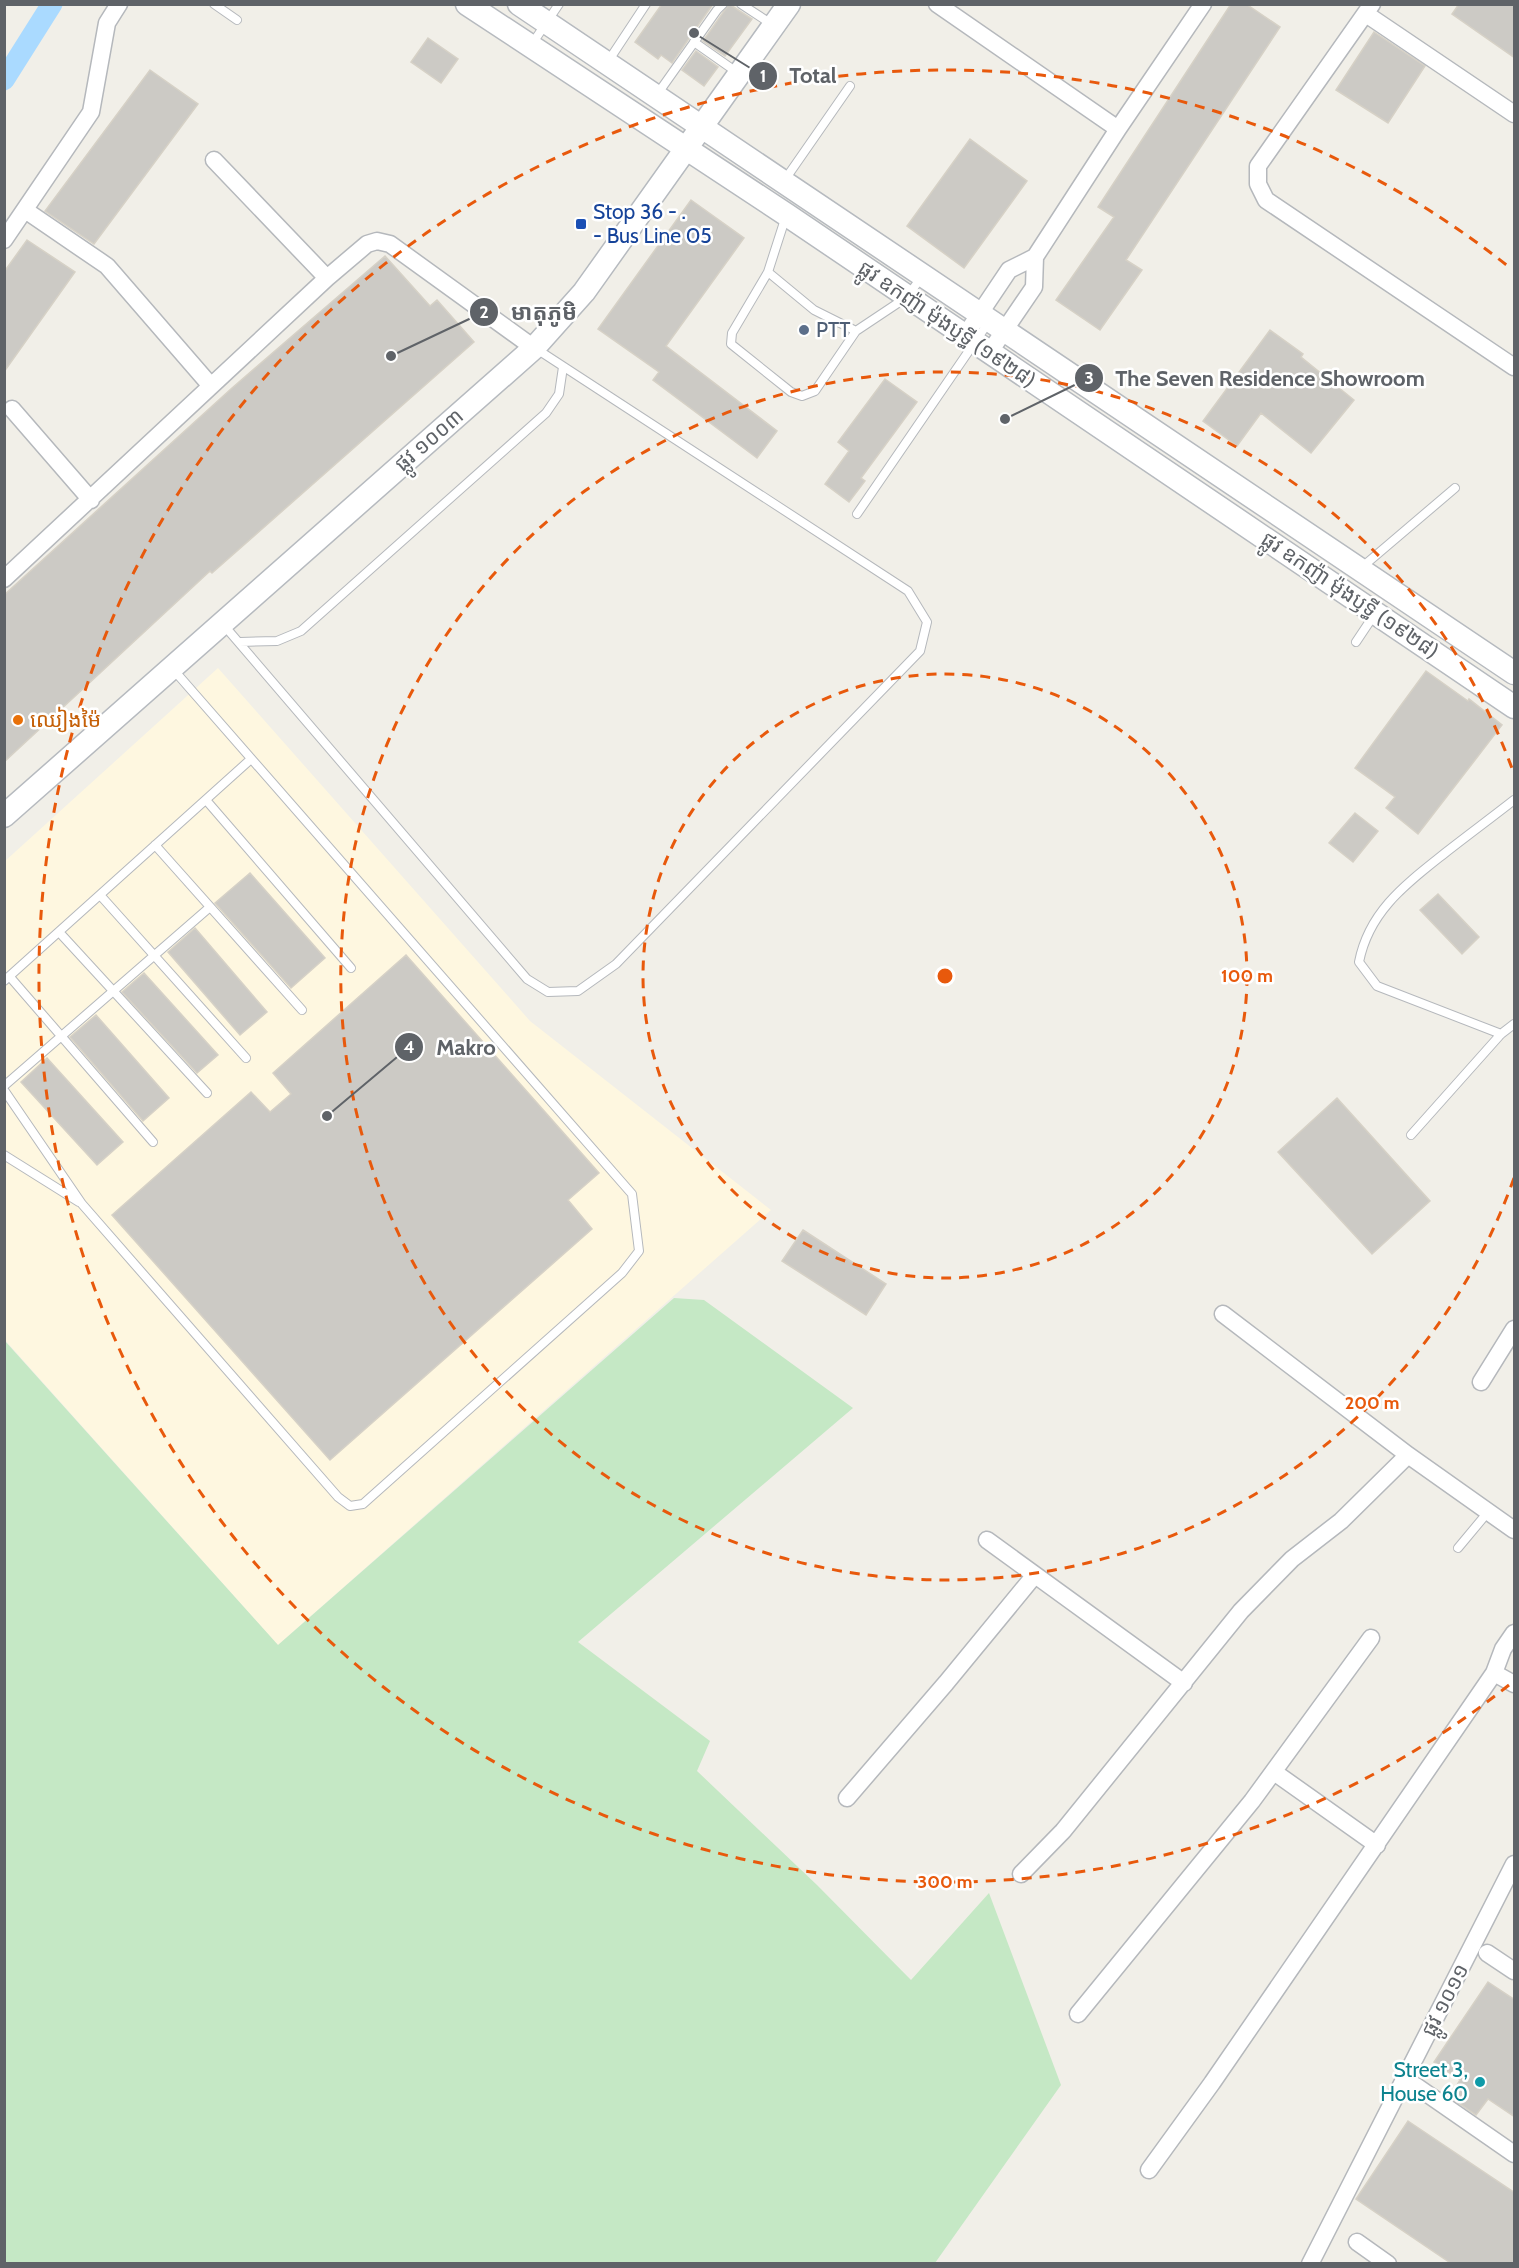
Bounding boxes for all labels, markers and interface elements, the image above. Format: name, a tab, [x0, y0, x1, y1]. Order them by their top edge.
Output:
callout: Total	[748, 56, 849, 96]
text: Total	[789, 62, 837, 89]
text: 1	[760, 65, 766, 87]
place label: Stop 36 - . - Bus Line 05	[593, 199, 712, 248]
marker: Stop 36 - . - Bus Line 05	[574, 217, 588, 231]
street label: ផ្លូវ ឧកញ៉ា ម៉ុងឫទ្ធី (១៩២៨)	[850, 255, 1041, 398]
callout: មាតុភូមិ	[469, 292, 590, 332]
text: មាតុភូមិ	[511, 299, 577, 327]
text: 2	[479, 301, 489, 323]
place label: PTT	[816, 317, 850, 342]
marker: PTT	[797, 323, 811, 337]
callout: The Seven Residence Showroom	[1074, 358, 1437, 398]
text: The Seven Residence Showroom	[1115, 365, 1425, 392]
text: 3	[1084, 367, 1094, 389]
street label: ផ្លូវ ១០០៣	[389, 403, 473, 482]
street label: ផ្លូវ ឧកញ៉ា ម៉ុងឫទ្ធី (១៩២៨)	[1253, 526, 1444, 669]
place label: ឈៀងម៉ៃ	[30, 706, 101, 733]
marker: ឈៀងម៉ៃ	[11, 713, 25, 727]
text: 100 m	[1221, 965, 1273, 987]
centre of rings	[935, 966, 955, 986]
callout: Makro	[394, 1027, 508, 1067]
text: Makro	[436, 1034, 496, 1061]
text: 4	[403, 1036, 415, 1058]
text: 200 m	[1345, 1392, 1399, 1414]
text: 300 m	[918, 1871, 972, 1893]
street label: ផ្លូវ ១០១១	[1416, 1959, 1480, 2044]
place label: Street 3, House 60	[1380, 2057, 1468, 2106]
marker: Street 3, House 60	[1473, 2075, 1487, 2089]

